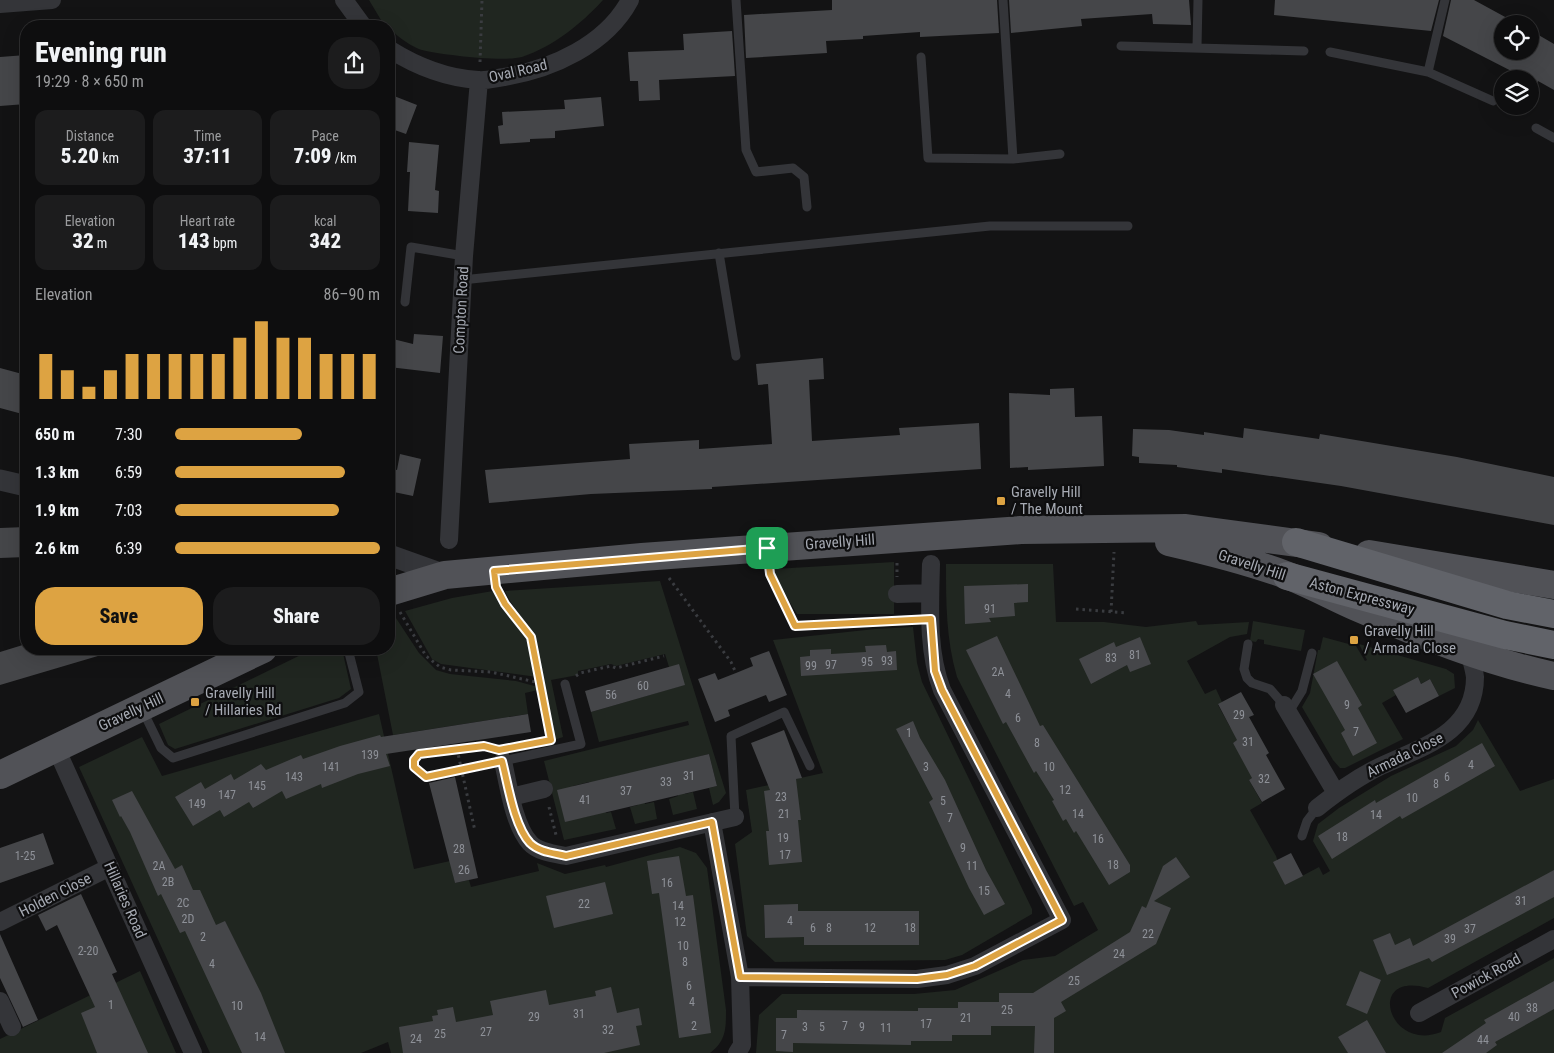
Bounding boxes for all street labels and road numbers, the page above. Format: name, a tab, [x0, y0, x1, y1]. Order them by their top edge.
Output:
street label: Oval Road	[487, 56, 549, 86]
street label: Compton Road	[450, 266, 472, 354]
street label: Gravelly Hill	[805, 531, 875, 553]
street label: Gravelly Hill	[1216, 546, 1288, 584]
street label: Aston Expressway	[1308, 573, 1416, 619]
street label: Gravelly Hill	[96, 689, 166, 735]
street label: Armada Close	[1364, 729, 1446, 781]
street label: Hillaries Road	[100, 859, 150, 941]
street label: Holden Close	[16, 869, 94, 921]
street label: Powick Road	[1448, 950, 1524, 1002]

